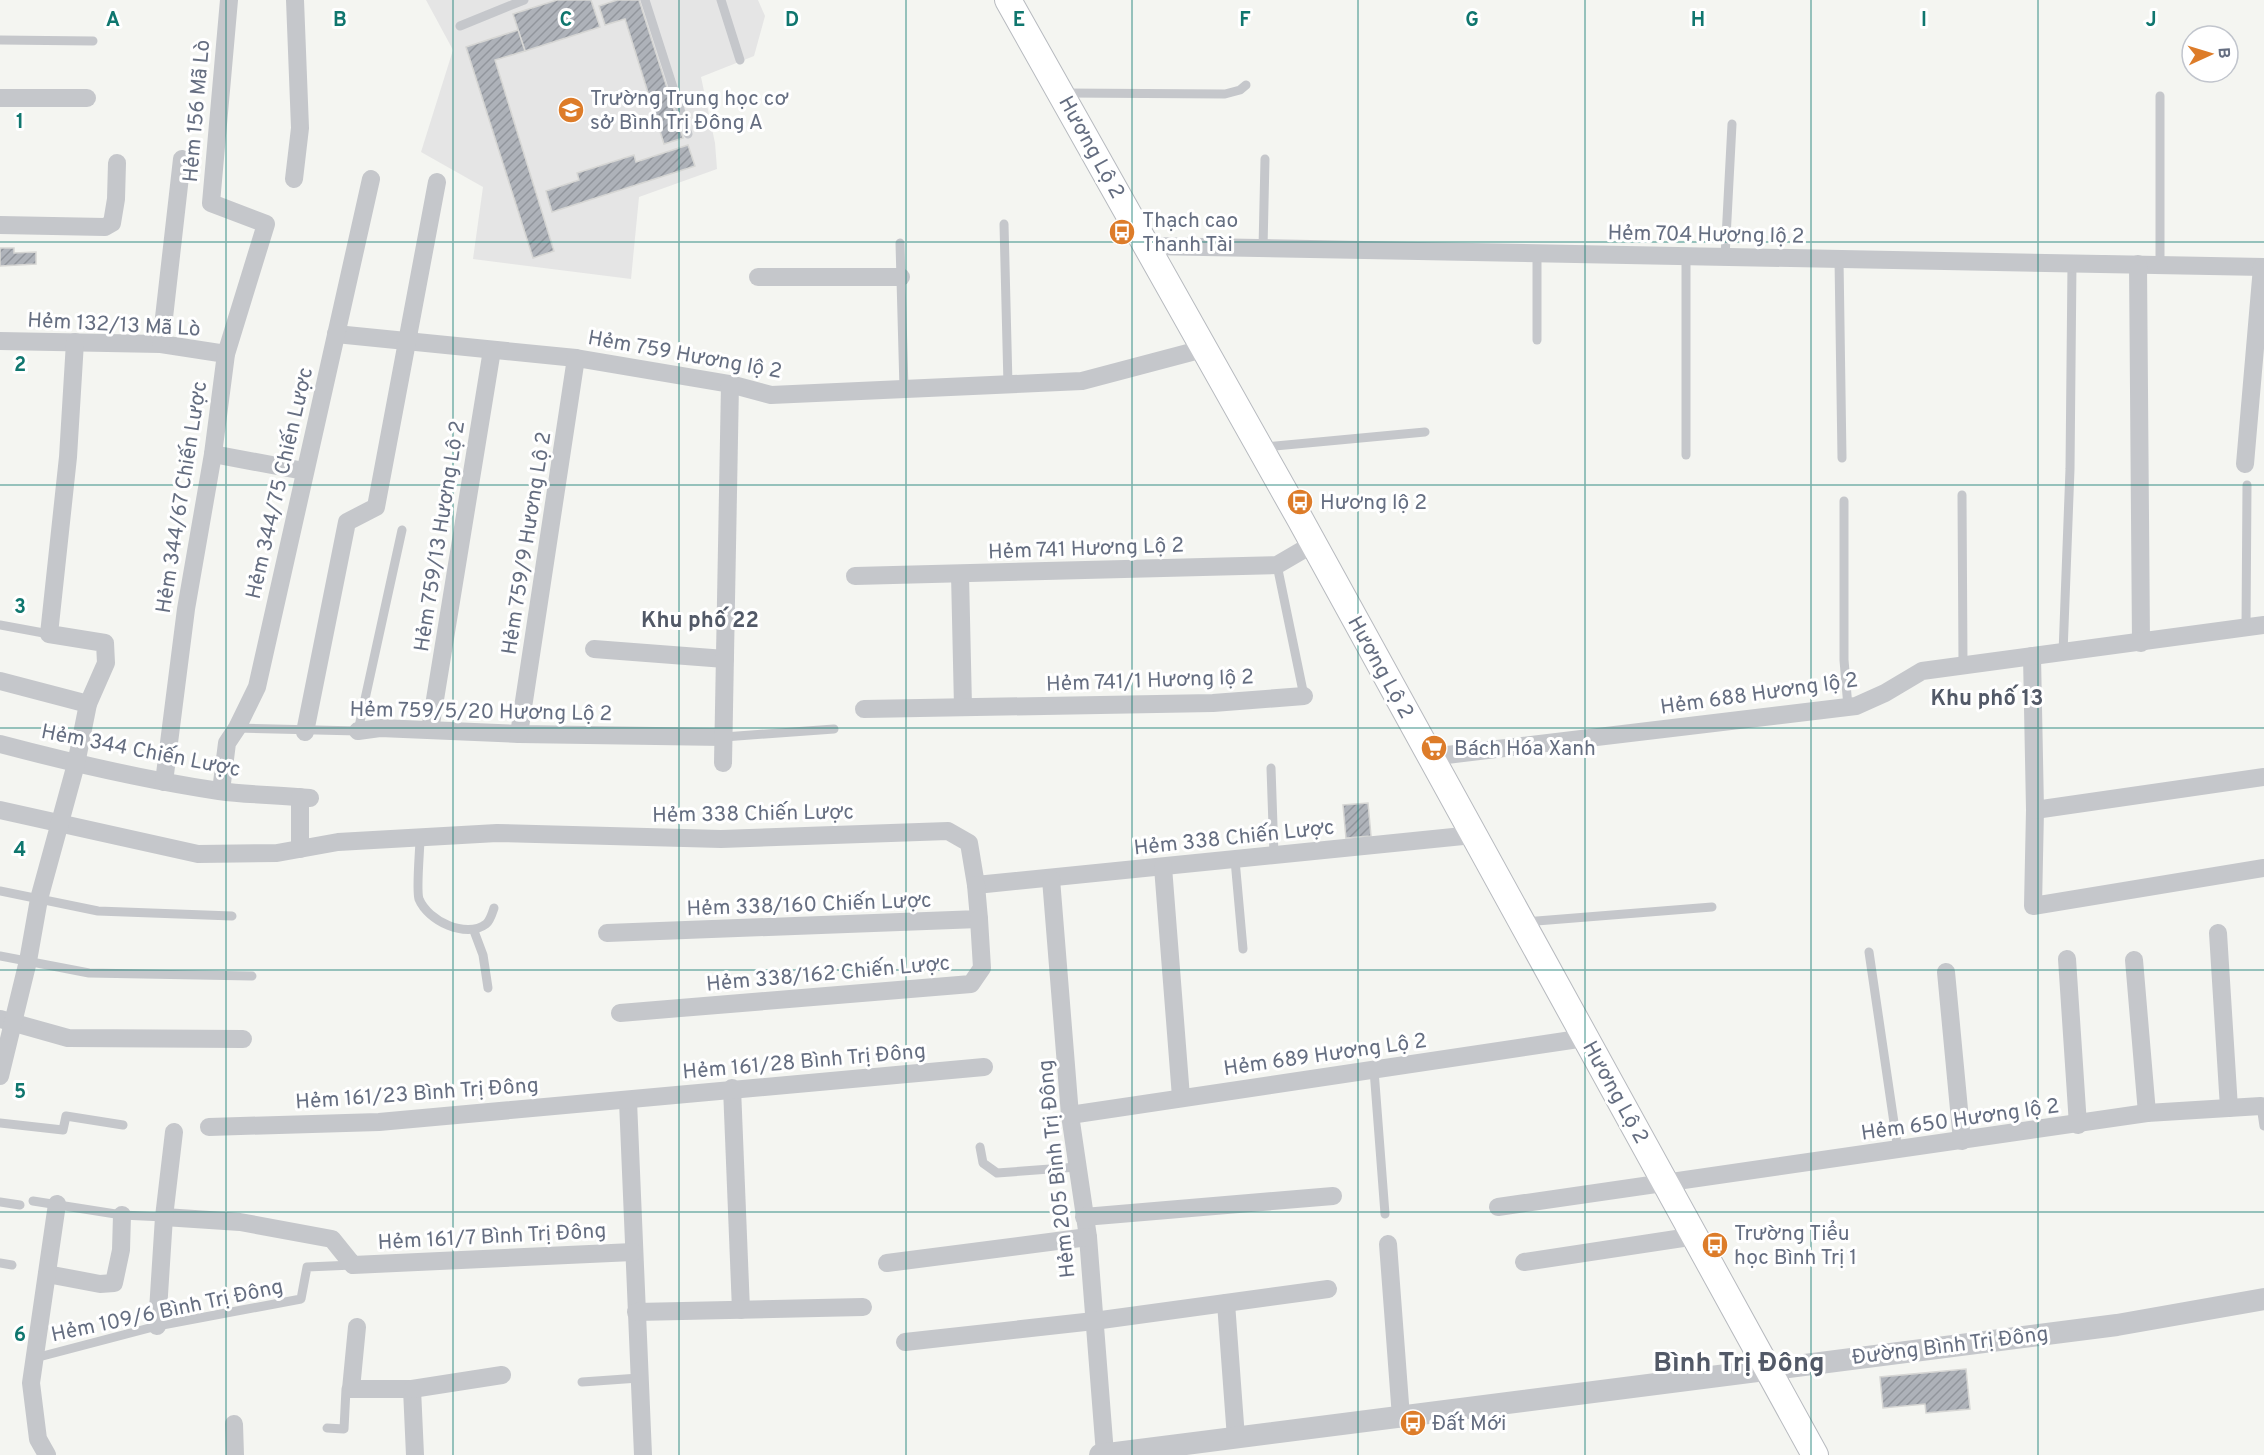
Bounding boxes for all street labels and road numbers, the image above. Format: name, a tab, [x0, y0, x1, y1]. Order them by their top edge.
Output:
street label: Hẻm 156 Mã Lò	[178, 39, 217, 184]
street label: Hương Lộ 2	[1051, 92, 1130, 204]
street label: Hẻm 704 Hương lộ 2	[1607, 220, 1805, 251]
street label: Hẻm 132/13 Mã Lò	[27, 307, 201, 344]
street label: Hẻm 759 Hương lộ 2	[586, 325, 784, 386]
street label: Hẻm 344/75 Chiến Lược	[241, 365, 320, 602]
street label: Hẻm 344/67 Chiến Lược	[151, 379, 214, 615]
street label: Hẻm 759/13 Hương Lộ 2	[409, 419, 472, 654]
street label: Hẻm 759/9 Hương Lộ 2	[497, 430, 558, 657]
street label: Hẻm 741 Hương Lộ 2	[988, 533, 1185, 566]
street label: Hương Lộ 2	[1340, 612, 1419, 724]
street label: Hẻm 741/1 Hương lộ 2	[1046, 664, 1254, 699]
street label: Hẻm 688 Hương lộ 2	[1659, 667, 1860, 722]
street label: Hẻm 759/5/20 Hương Lộ 2	[349, 697, 613, 728]
street label: Hẻm 344 Chiến Lược	[39, 719, 243, 784]
street label: Hẻm 338 Chiến Lược	[652, 799, 854, 830]
street label: Hẻm 338 Chiến Lược	[1132, 815, 1336, 862]
street label: Hẻm 338/160 Chiến Lược	[686, 888, 932, 923]
street label: Hẻm 338/162 Chiến Lược	[705, 950, 951, 999]
street label: Hẻm 689 Hương Lộ 2	[1222, 1028, 1428, 1083]
street label: Hương Lộ 2	[1575, 1037, 1654, 1149]
street label: Hẻm 161/28 Bình Trị Đông	[681, 1038, 927, 1087]
street label: Hẻm 205 Bình Trị Đông	[1033, 1058, 1082, 1279]
street label: Hẻm 161/23 Bình Trị Đông	[295, 1073, 540, 1116]
street label: Hẻm 650 Hương lộ 2	[1859, 1093, 2061, 1148]
street label: Hẻm 161/7 Bình Trị Đông	[377, 1218, 607, 1257]
street label: Hẻm 109/6 Bình Trị Đông	[49, 1274, 286, 1349]
street label: Đường Bình Trị Đông	[1850, 1321, 2050, 1372]

